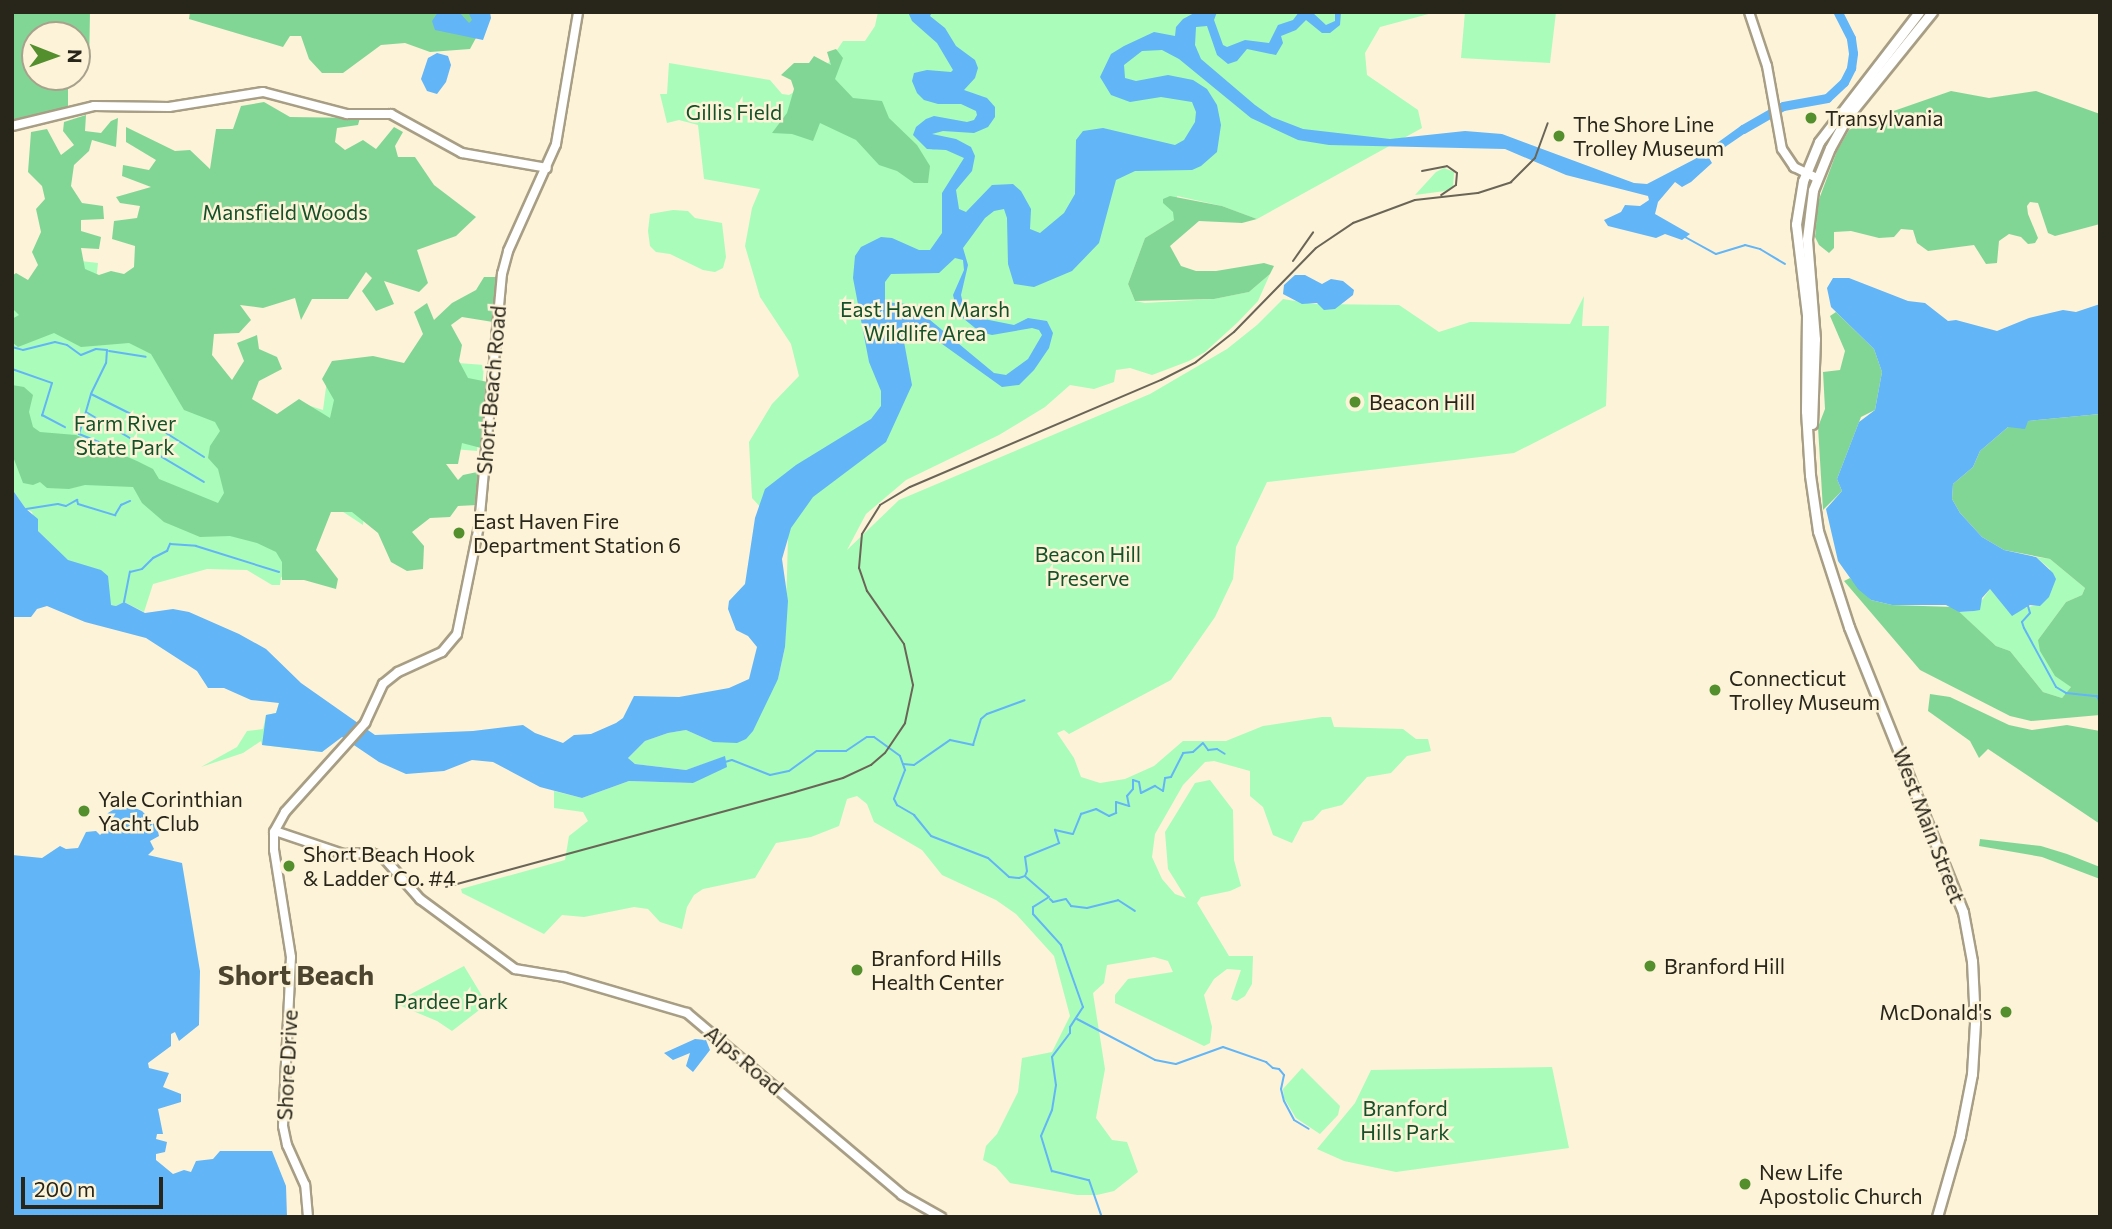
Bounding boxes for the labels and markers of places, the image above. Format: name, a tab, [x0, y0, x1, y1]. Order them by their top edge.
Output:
place label: Transylvania	[1825, 105, 1943, 131]
marker: Transylvania	[1803, 110, 1819, 126]
place label: The Shore Line Trolley Museum	[1573, 111, 1724, 161]
marker: The Shore Line Trolley Museum	[1551, 128, 1567, 144]
place label: Beacon Hill	[1369, 389, 1475, 415]
marker: Beacon Hill	[1347, 394, 1363, 410]
place label: East Haven Fire Department Station 6	[473, 508, 681, 558]
marker: East Haven Fire Department Station 6	[451, 525, 467, 541]
place label: Connecticut Trolley Museum	[1729, 665, 1880, 715]
marker: Connecticut Trolley Museum	[1707, 682, 1723, 698]
place label: Yale Corinthian Yacht Club	[98, 786, 243, 836]
marker: Yale Corinthian Yacht Club	[76, 803, 92, 819]
place label: Short Beach Hook & Ladder Co. #4	[303, 841, 475, 891]
marker: Short Beach Hook & Ladder Co. #4	[281, 858, 297, 874]
place label: Branford Hills Health Center	[871, 945, 1004, 995]
place label: Branford Hill	[1664, 953, 1785, 979]
marker: Branford Hill	[1642, 958, 1658, 974]
marker: Branford Hills Health Center	[849, 962, 865, 978]
place label: McDonald's	[1879, 999, 1992, 1025]
marker: McDonald's	[1998, 1004, 2014, 1020]
place label: New Life Apostolic Church	[1759, 1159, 1922, 1209]
marker: New Life Apostolic Church	[1737, 1176, 1753, 1192]

